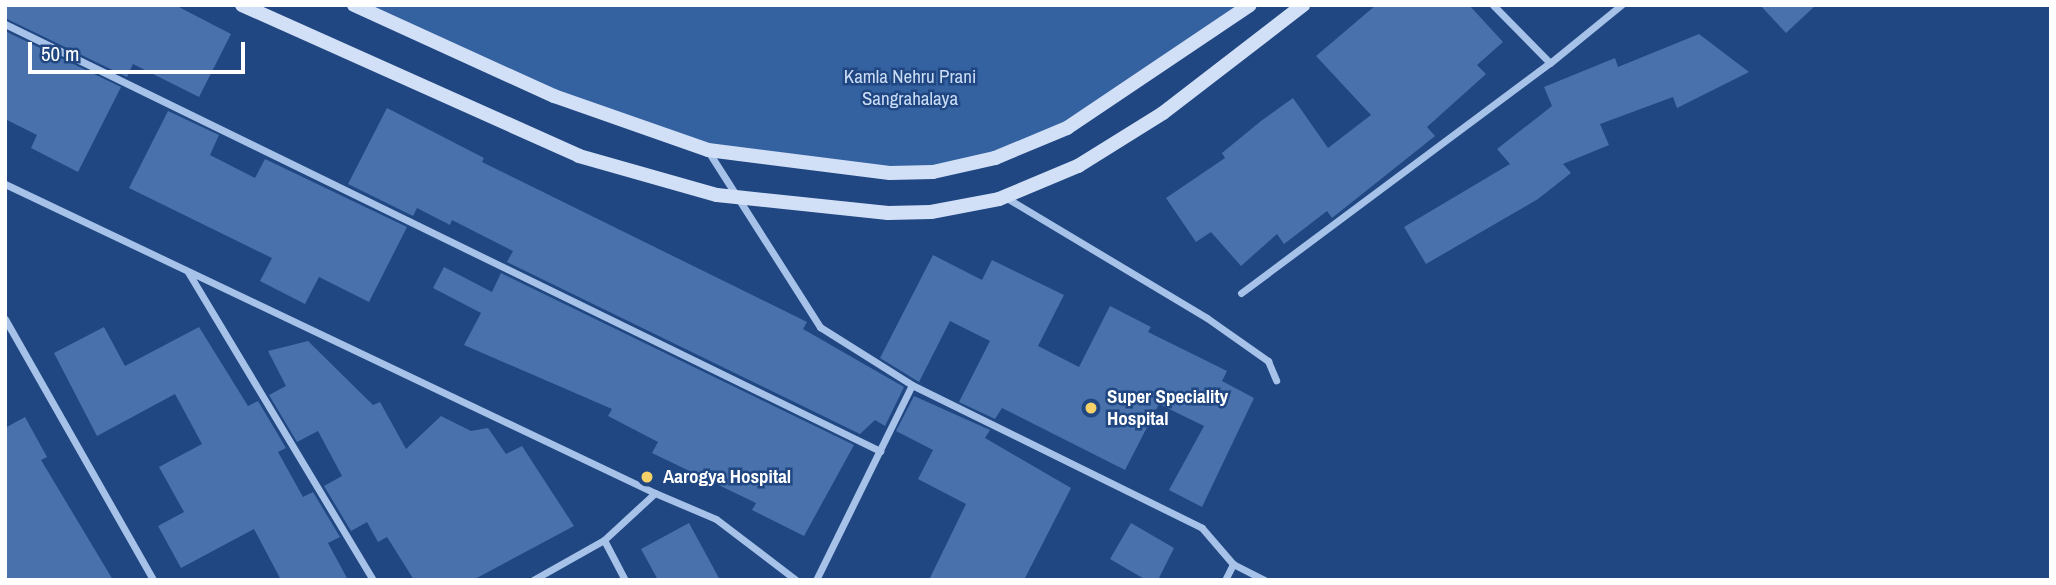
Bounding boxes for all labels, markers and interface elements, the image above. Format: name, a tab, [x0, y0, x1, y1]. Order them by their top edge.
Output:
scale bar	[32, 28, 248, 72]
text: 50 m	[41, 39, 79, 68]
park label: Kamla Nehru Prani Sangrahalaya	[844, 66, 976, 110]
place label: Super Speciality Hospital	[1107, 386, 1228, 430]
marker: Super Speciality Hospital	[1081, 398, 1101, 418]
place label: Aarogya Hospital	[663, 466, 791, 488]
marker: Aarogya Hospital	[637, 467, 657, 487]

